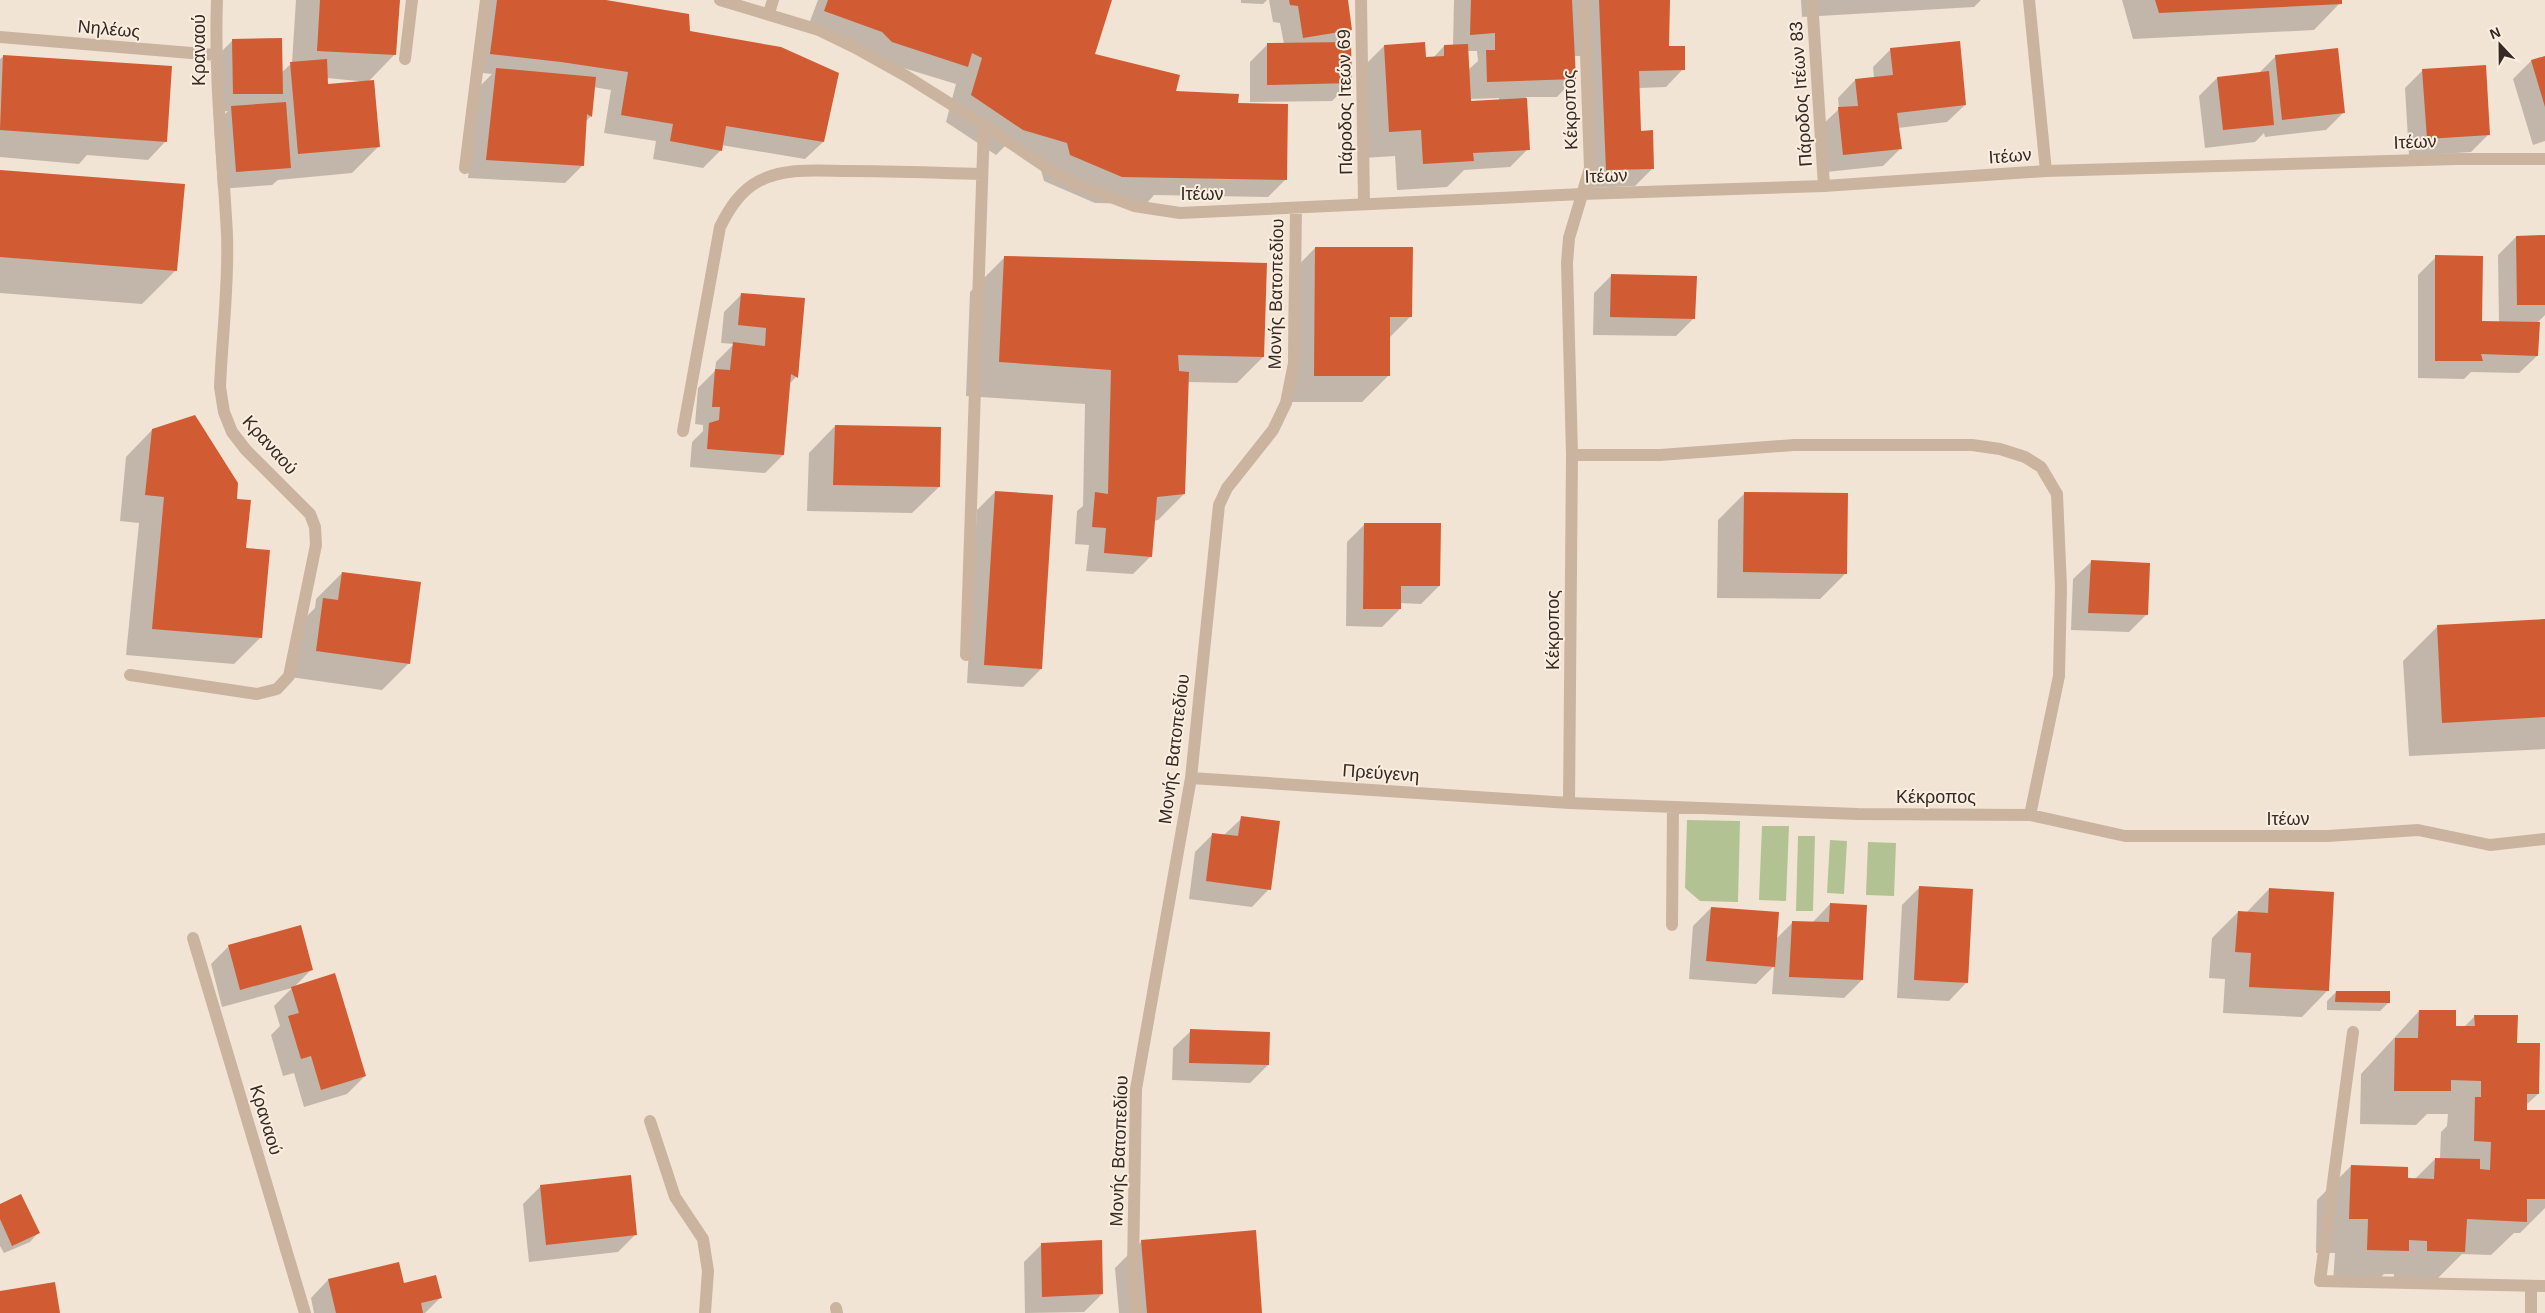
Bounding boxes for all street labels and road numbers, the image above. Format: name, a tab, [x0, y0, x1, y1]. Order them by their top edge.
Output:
street label: Κραναού	[189, 14, 209, 86]
street label: Νηλέως	[77, 16, 141, 42]
street label: Πάροδος Ιτέων 83	[1786, 21, 1816, 167]
street label: Πάροδος Ιτεών 69	[1334, 29, 1356, 175]
street label: Κέκροπος	[1559, 69, 1581, 150]
street label: Ιτέων	[2393, 131, 2437, 153]
street label: Ιτέων	[1988, 145, 2032, 167]
street label: Ιτέων	[1584, 165, 1628, 187]
street label: Ιτέων	[1180, 184, 1224, 204]
street label: Μονής Βατοπεδίου	[1265, 218, 1287, 370]
street label: Κραναού	[239, 412, 301, 478]
street label: Κέκροπος	[1543, 590, 1563, 670]
street label: Μονής Βατοπεδίου	[1155, 673, 1193, 825]
street label: Πρεύγενη	[1342, 760, 1420, 786]
street label: Κέκροπος	[1896, 787, 1976, 807]
street label: Ιτέων	[2266, 809, 2310, 829]
street label: Μονής Βατοπεδίου	[1106, 1075, 1132, 1227]
street label: Κραναού	[246, 1083, 286, 1157]

